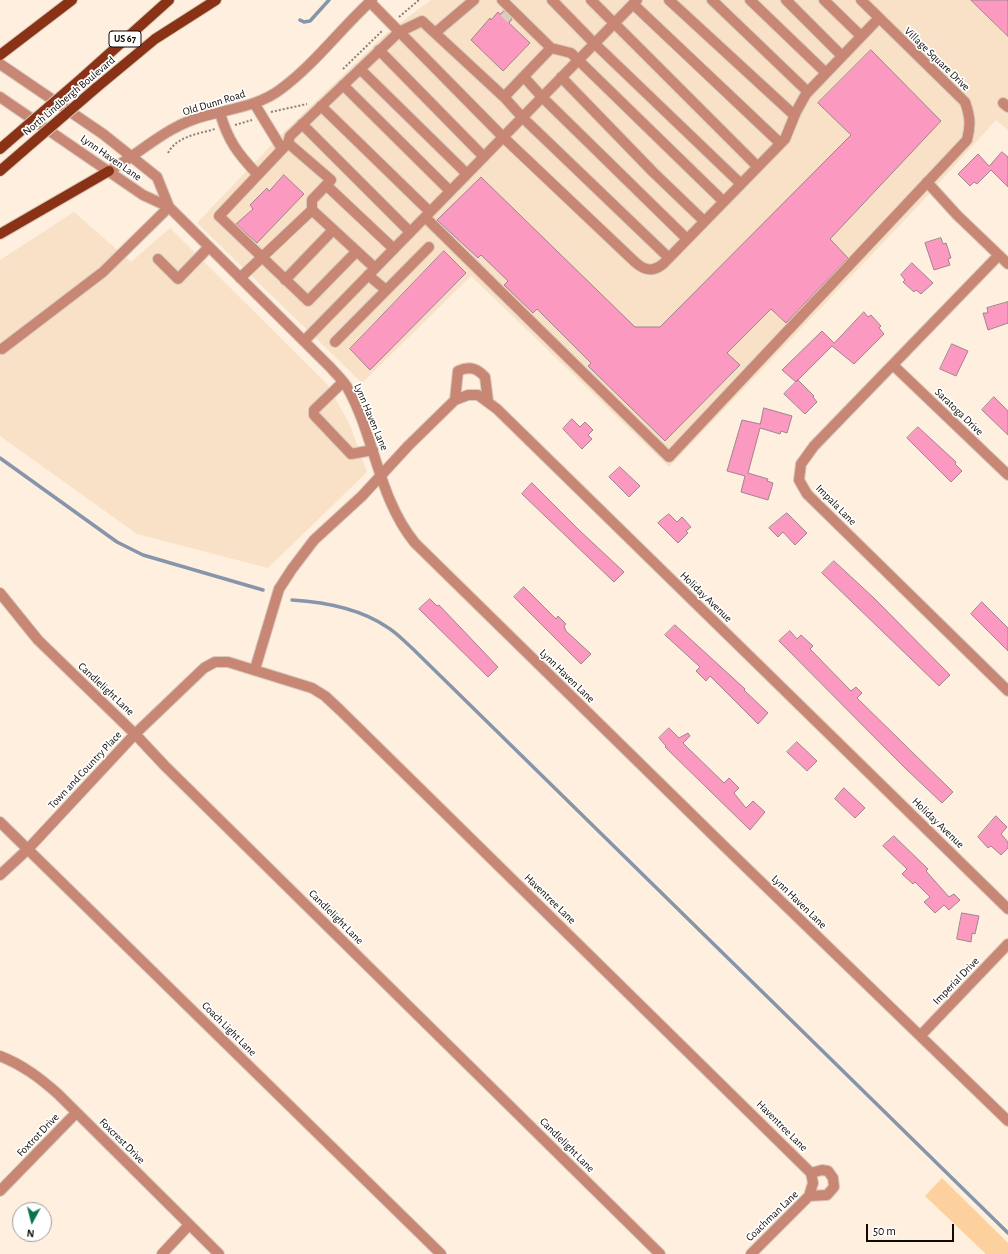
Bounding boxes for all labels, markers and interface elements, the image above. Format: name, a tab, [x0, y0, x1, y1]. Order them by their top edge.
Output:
street label: Village Square Drive	[901, 24, 973, 94]
road number: US 67	[109, 31, 141, 47]
street label: North Lindbergh Boulevard	[20, 54, 118, 138]
street label: Old Dunn Road	[181, 87, 247, 119]
street label: Lynn Haven Lane	[78, 132, 144, 184]
street label: Lynn Haven Lane	[351, 381, 391, 453]
street label: Saratoga Drive	[932, 386, 986, 438]
street label: Impala Lane	[813, 482, 859, 528]
street label: Holiday Avenue	[677, 569, 735, 625]
street label: Lynn Haven Lane	[537, 646, 597, 706]
street label: Candlelight Lane	[75, 660, 137, 718]
street label: Town and Country Place	[46, 728, 124, 812]
street label: Holiday Avenue	[909, 795, 967, 851]
street label: Haventree Lane	[521, 871, 579, 927]
street label: Lynn Haven Lane	[769, 872, 829, 932]
street label: Candlelight Lane	[306, 887, 366, 947]
street label: Imperial Drive	[930, 954, 982, 1008]
street label: Coach Light Lane	[199, 999, 259, 1059]
street label: Haventree Lane	[754, 1098, 810, 1154]
street label: Foxtrot Drive	[14, 1111, 62, 1159]
street label: Foxcrest Drive	[96, 1115, 148, 1167]
street label: Candlelight Lane	[537, 1115, 597, 1175]
street label: Coachman Lane	[743, 1188, 801, 1244]
north arrow	[12, 1202, 52, 1242]
scale bar	[868, 1216, 956, 1242]
text: 50 m	[873, 1225, 896, 1237]
text: N	[26, 1227, 35, 1239]

